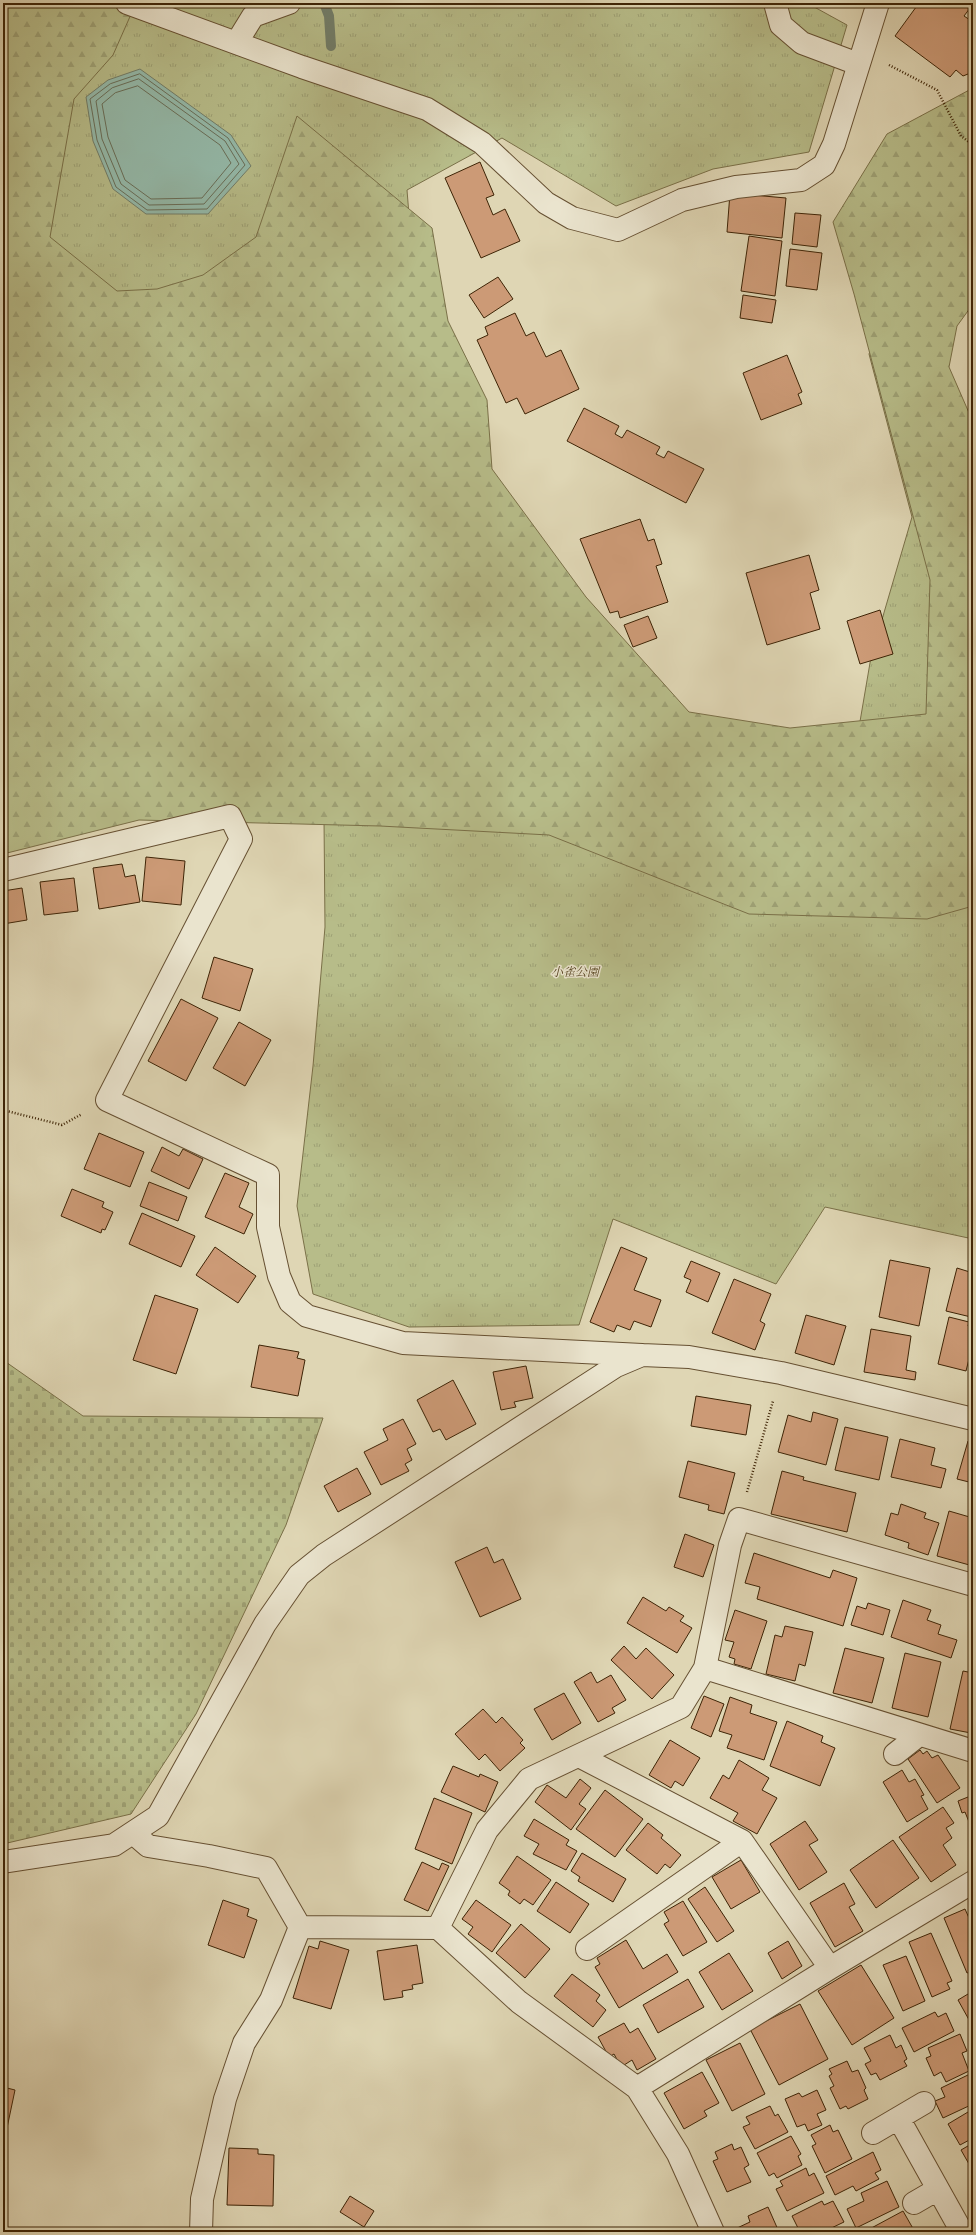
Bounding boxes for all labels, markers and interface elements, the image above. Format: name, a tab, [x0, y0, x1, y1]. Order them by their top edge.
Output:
park label: 小雀公園	[551, 964, 601, 979]

